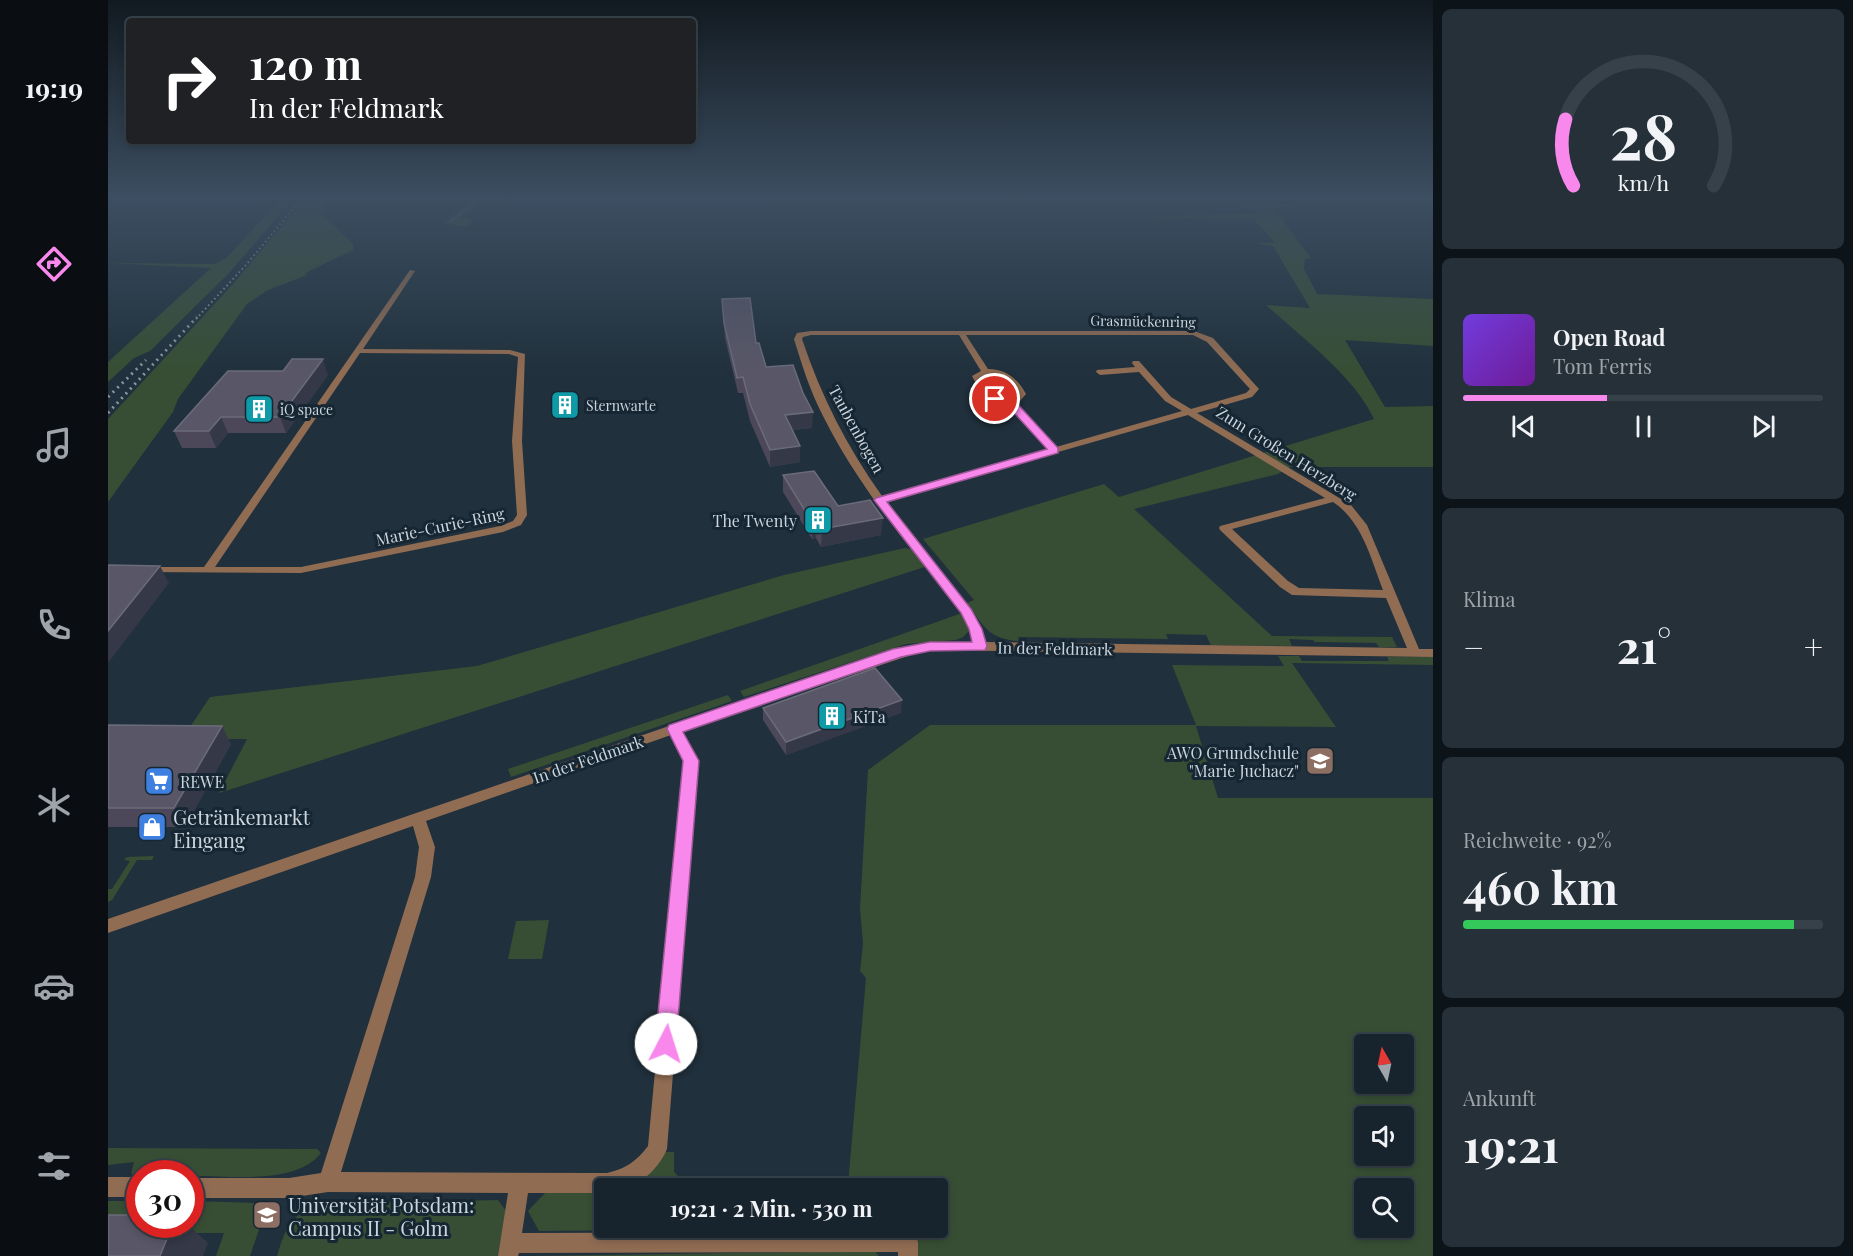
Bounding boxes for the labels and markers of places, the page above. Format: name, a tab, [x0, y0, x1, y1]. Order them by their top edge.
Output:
pin	[969, 373, 1020, 424]
building icon: Sternwarte	[549, 389, 581, 421]
building icon: iQ space	[243, 393, 275, 425]
place label: Sternwarte	[586, 396, 656, 415]
place label: iQ space	[280, 400, 333, 419]
building icon: The Twenty	[802, 504, 834, 536]
place label: The Twenty	[713, 510, 797, 531]
building icon: KiTa	[816, 700, 848, 732]
place label: KiTa	[853, 706, 886, 727]
place label: AWO Grundschule "Marie Juchacz"	[1166, 742, 1299, 781]
school or university icon: AWO Grundschule "Marie Juchacz"	[1304, 745, 1336, 777]
supermarket icon: REWE	[143, 765, 175, 797]
place label: REWE	[180, 771, 224, 792]
place label: Getränkemarkt Eingang	[173, 803, 311, 853]
shop icon: Getränkemarkt Eingang	[136, 811, 168, 843]
place label: Universität Potsdam: Campus II - Golm	[288, 1191, 474, 1241]
school or university icon: Universität Potsdam: Campus II - Golm	[251, 1199, 283, 1231]

